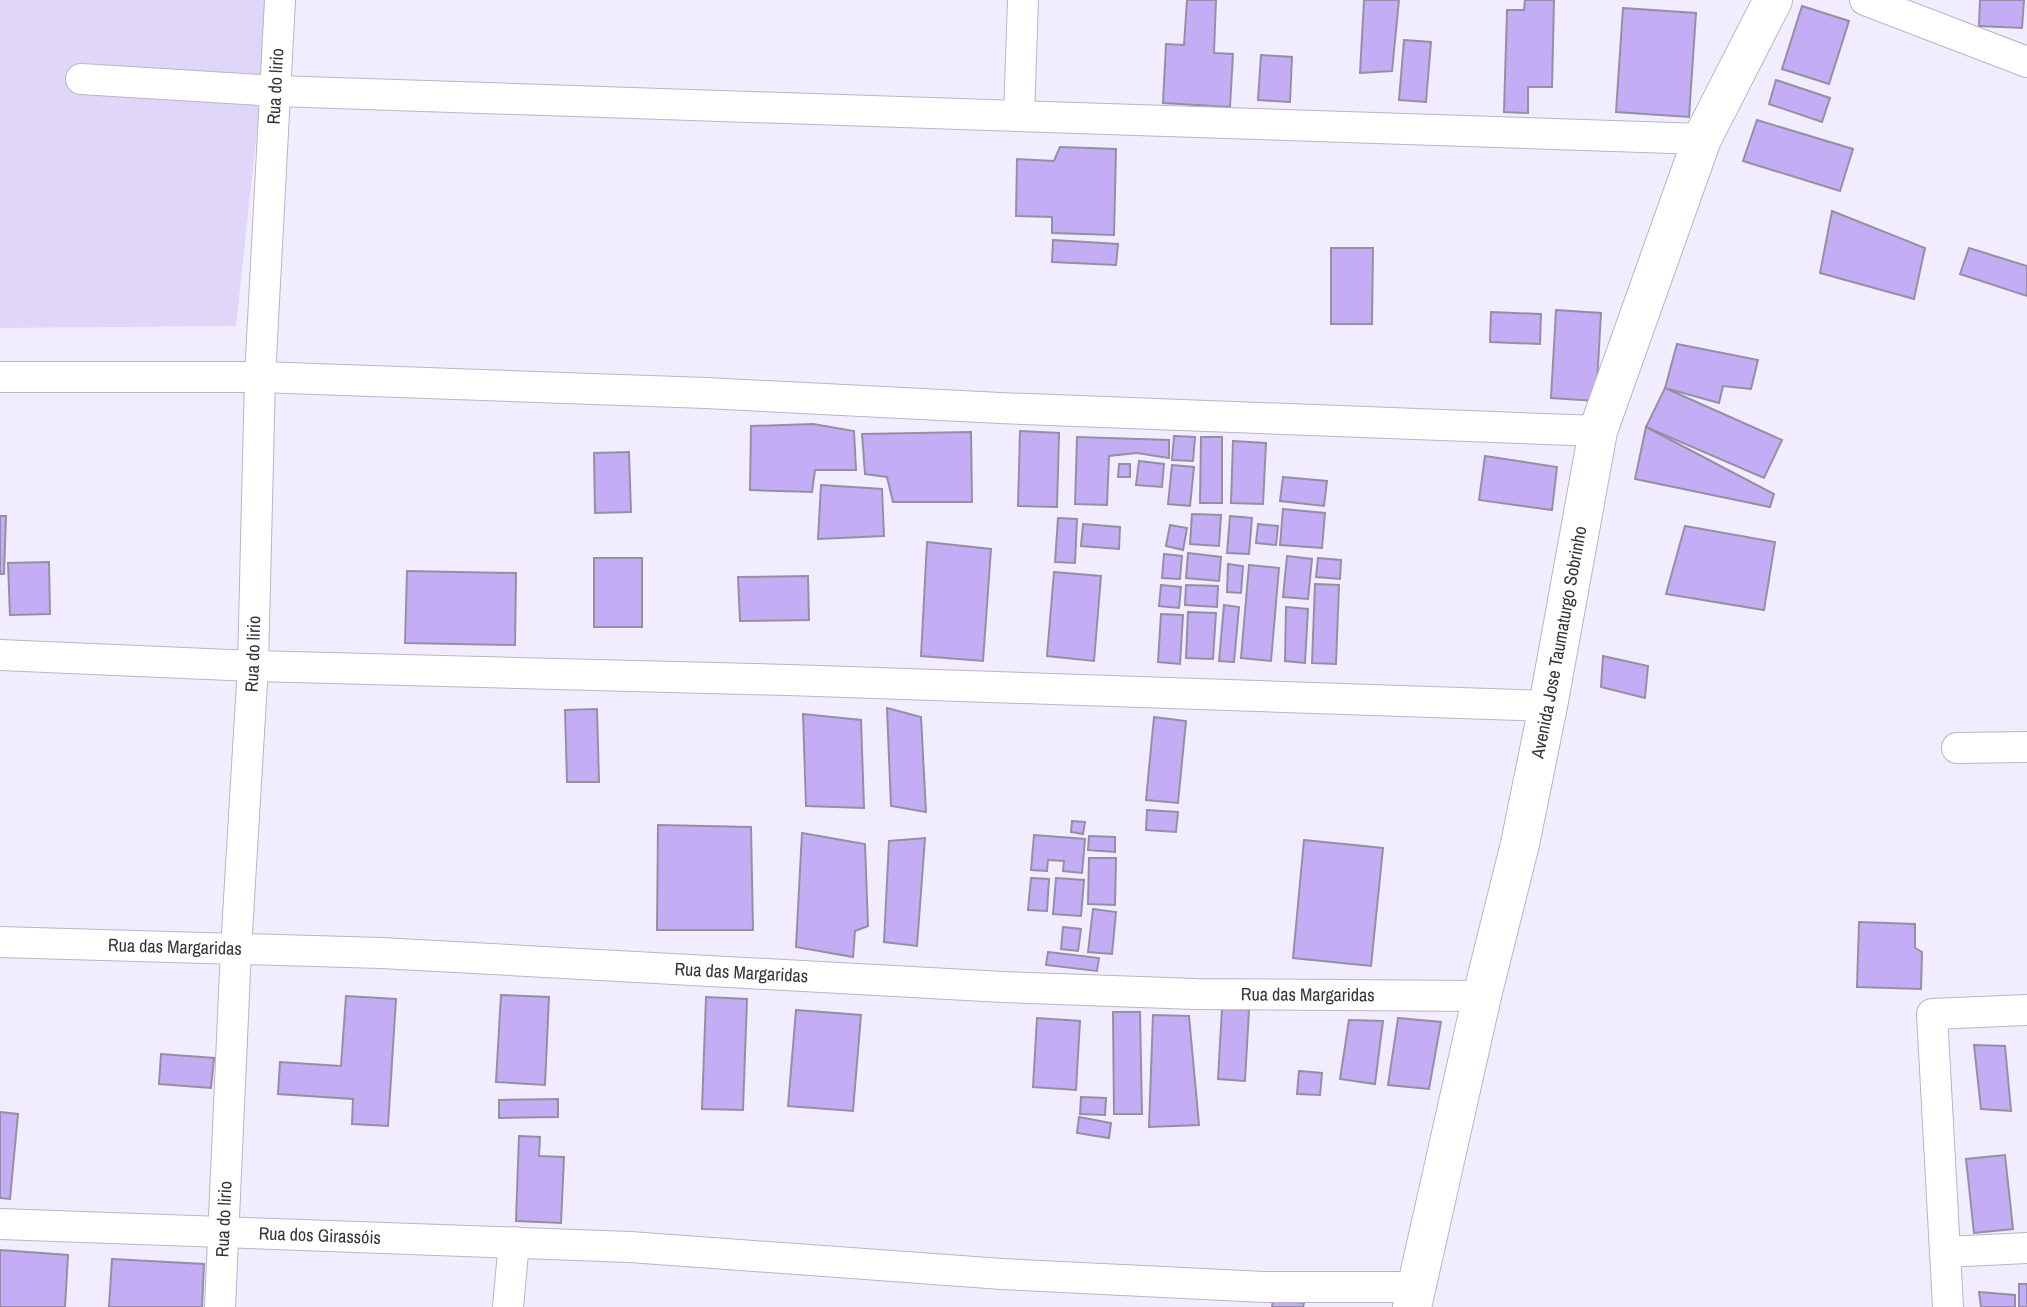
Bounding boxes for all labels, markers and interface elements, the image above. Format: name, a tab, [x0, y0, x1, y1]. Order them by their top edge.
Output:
street label: Rua do lirio	[260, 48, 289, 125]
street label: Avenida Jose Taumaturgo Sobrinho	[1525, 524, 1592, 761]
street label: Rua do lirio	[238, 615, 266, 693]
street label: Rua das Margaridas	[108, 932, 242, 961]
street label: Rua das Margaridas	[674, 956, 809, 988]
street label: Rua das Margaridas	[1241, 981, 1375, 1007]
street label: Rua do lirio	[209, 1180, 238, 1258]
street label: Rua dos Girassóis	[258, 1220, 381, 1250]

